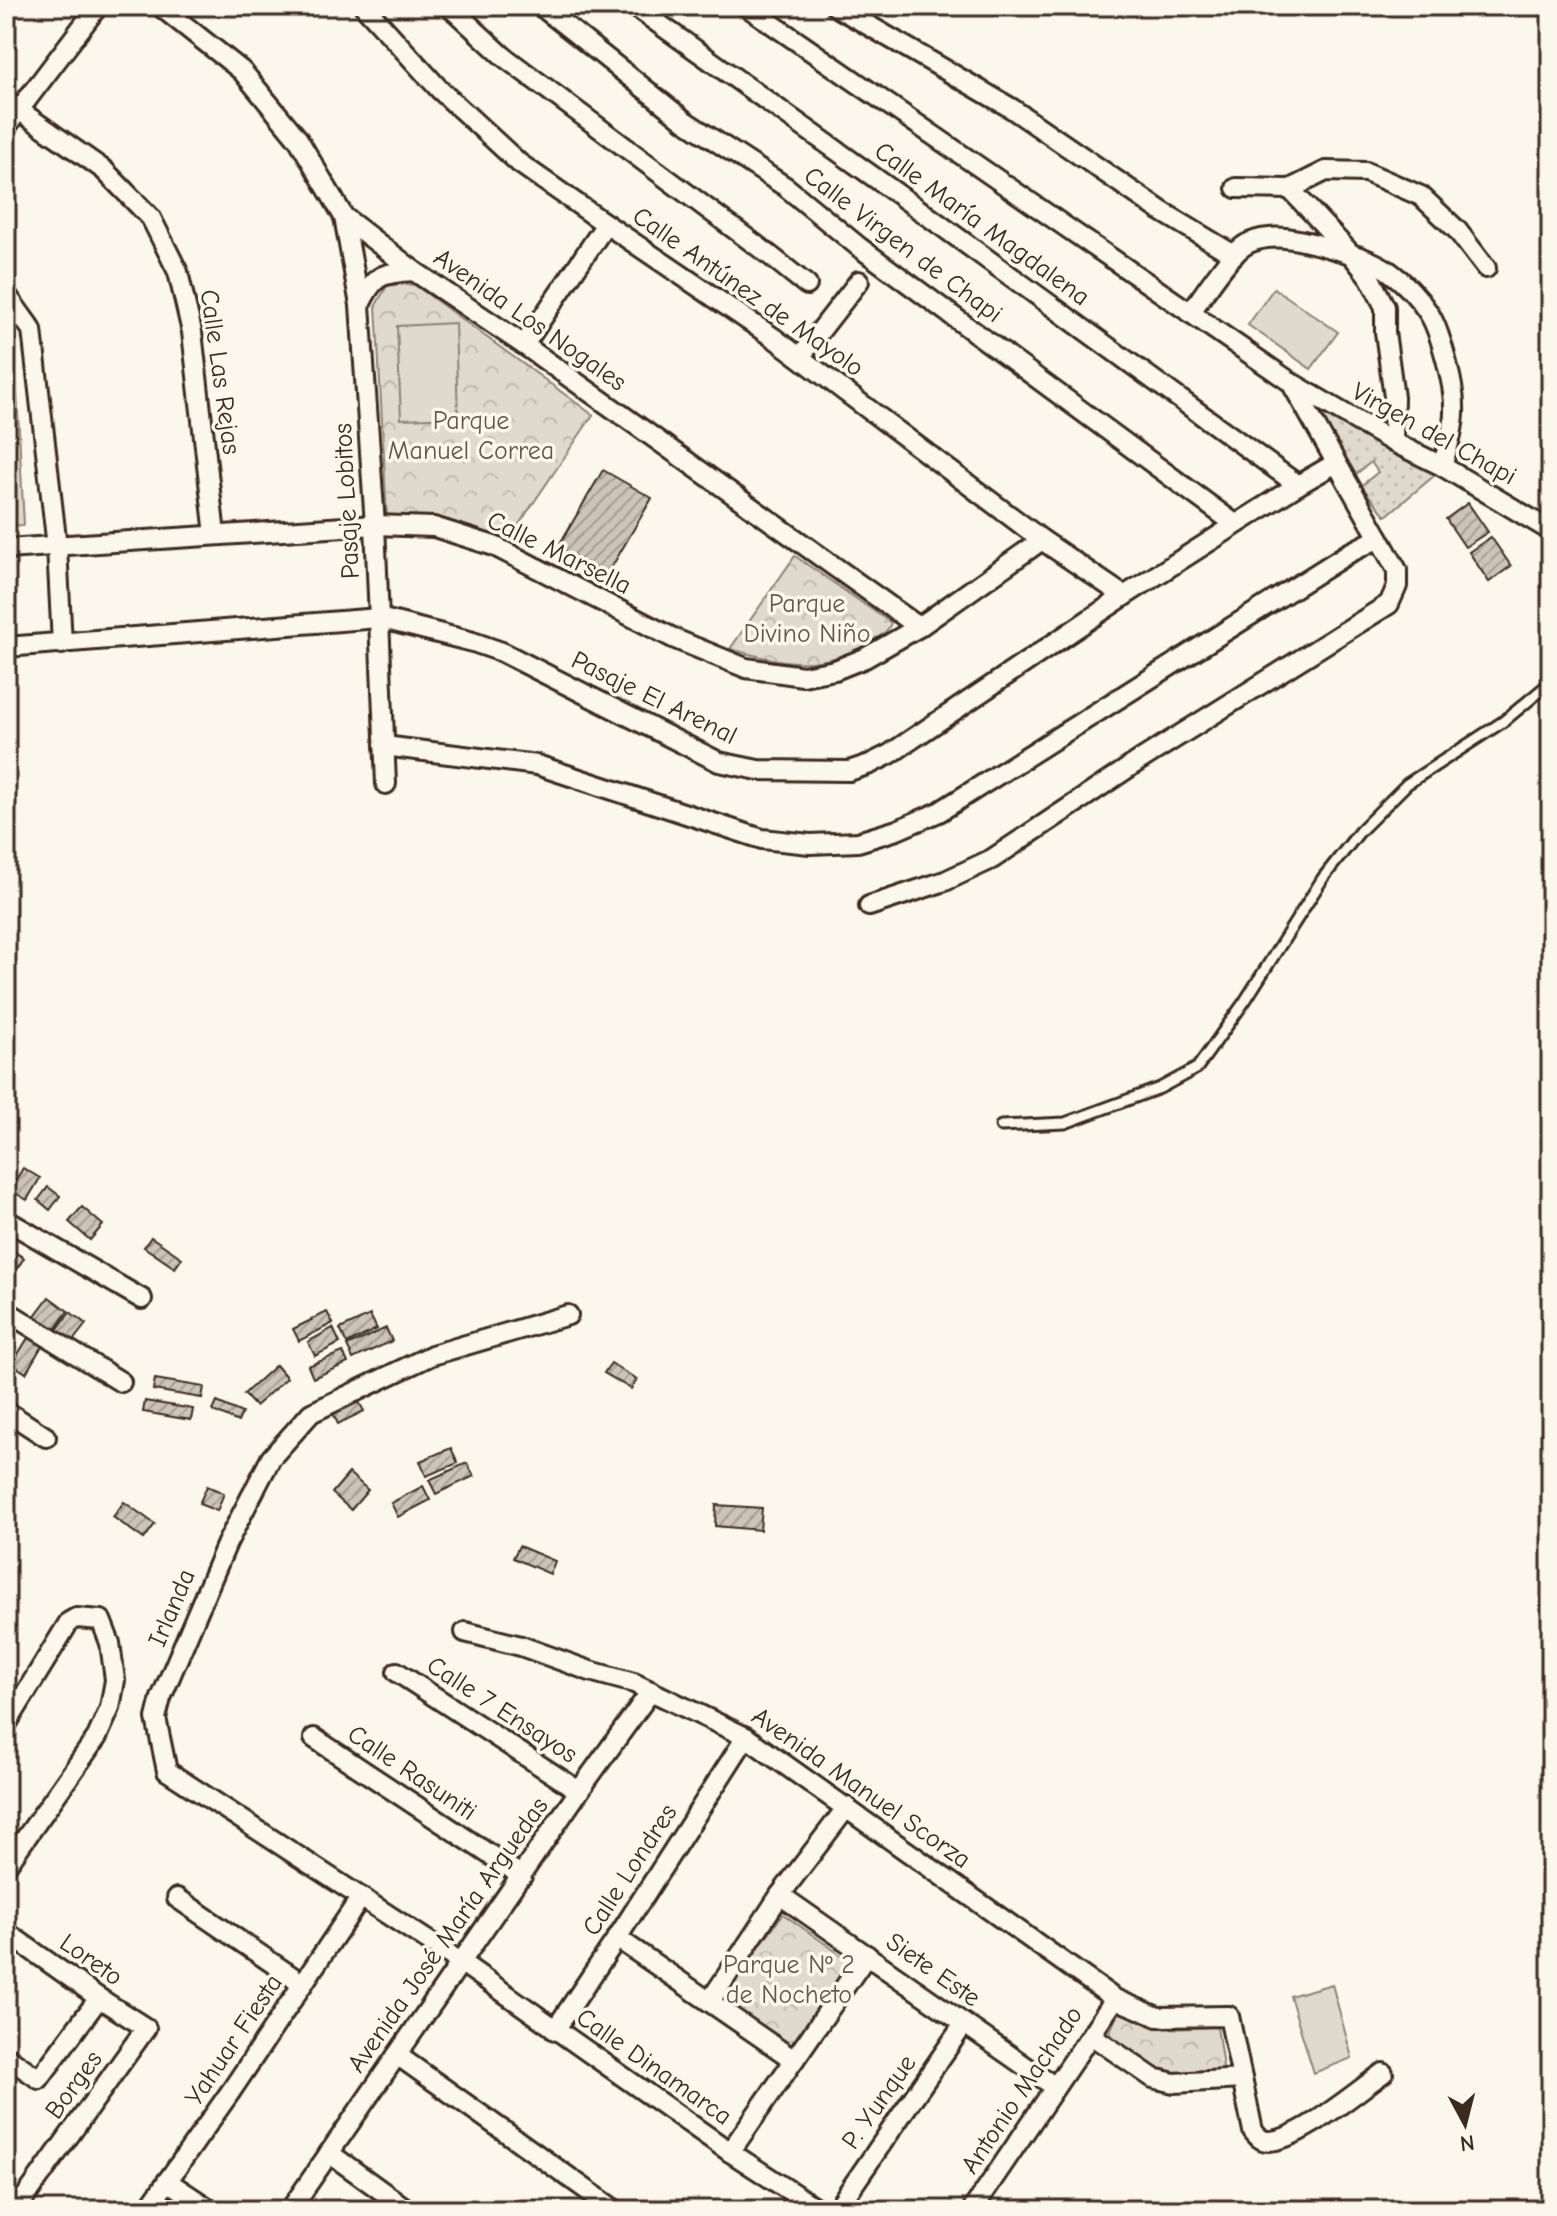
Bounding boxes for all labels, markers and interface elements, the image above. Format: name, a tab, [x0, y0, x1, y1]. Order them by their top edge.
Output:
street label: Calle María Magdalena	[869, 136, 1095, 312]
street label: Calle Virgen de Chapi	[798, 161, 1008, 329]
street label: Calle Antúnez de Mayolo	[627, 201, 869, 383]
street label: Avenida Los Nogales	[428, 242, 632, 398]
street label: Calle Las Rejas	[194, 287, 246, 457]
street label: Virgen del Chapi	[1346, 376, 1522, 492]
park label: Parque Manuel Correa	[388, 406, 554, 466]
street label: Pasaje Lobitos	[328, 422, 366, 580]
street label: Calle Marsella	[482, 505, 636, 601]
park label: Parque Divino Niño	[744, 589, 870, 649]
street label: Pasaje El Arenal	[566, 645, 742, 751]
street label: Irlanda	[142, 1565, 202, 1651]
street label: Calle 7 Ensayos	[421, 1650, 583, 1770]
street label: Avenida Manuel Scorza	[746, 1701, 976, 1875]
street label: Calle Rasuniti	[342, 1719, 482, 1827]
street label: Avenida José María Arguedas	[341, 1792, 555, 2078]
street label: Calle Londres	[576, 1799, 684, 1941]
street label: Siete Este	[880, 1927, 986, 2013]
street label: Loreto	[54, 1928, 128, 1992]
park label: Parque Nº 2 de Nocheto	[723, 1950, 855, 2010]
street label: Yahuar Fiesta	[179, 1969, 289, 2111]
street label: Antonio Machado	[955, 2001, 1089, 2179]
street label: Calle Dinamarca	[570, 2002, 738, 2132]
street label: Borges	[39, 2045, 109, 2125]
street label: P. Yunque	[836, 2049, 922, 2155]
north arrow	[1425, 2084, 1505, 2164]
text: N	[1459, 2129, 1476, 2157]

